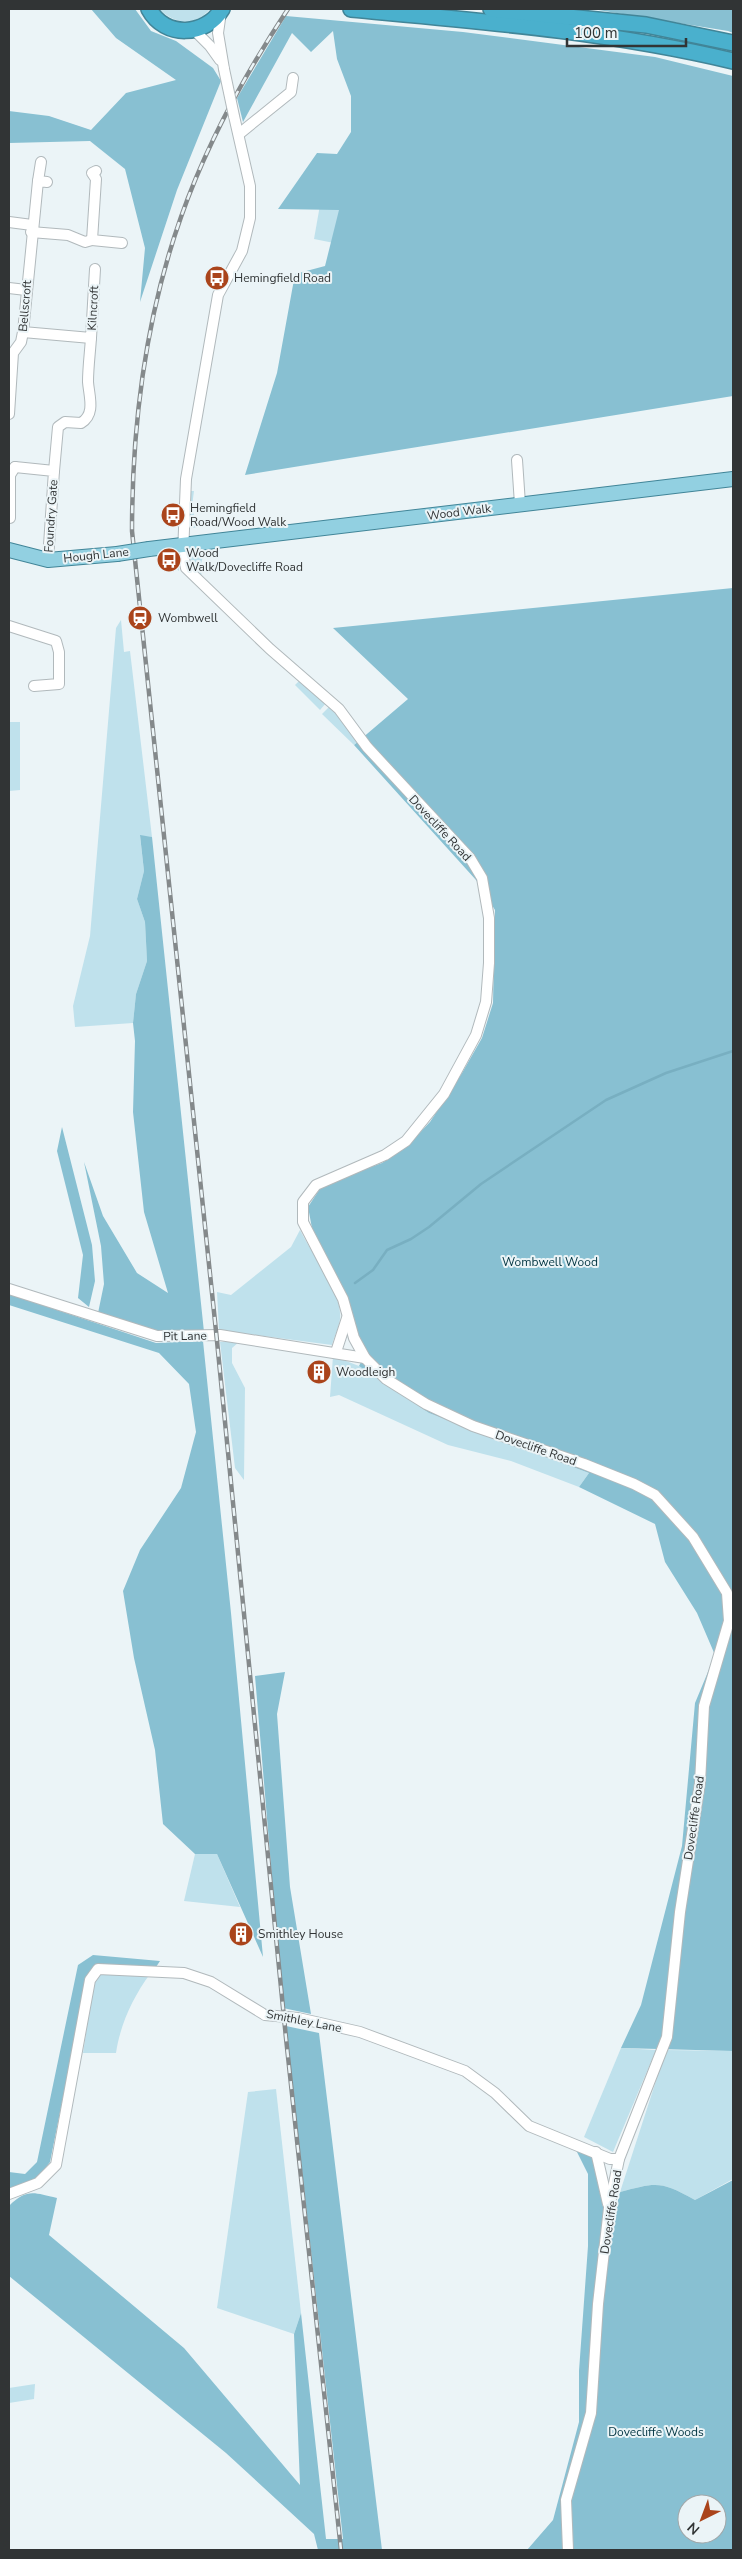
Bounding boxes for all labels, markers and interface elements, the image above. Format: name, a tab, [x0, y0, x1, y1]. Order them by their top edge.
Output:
scale bar	[567, 15, 686, 47]
text: 100 m	[574, 23, 618, 43]
bus stop icon: Hemingfield Road	[204, 265, 230, 291]
place label: Hemingfield Road	[234, 270, 331, 286]
street label: Bellscroft	[15, 279, 35, 332]
street label: Kilncroft	[84, 284, 102, 331]
street label: Foundry Gate	[40, 479, 62, 553]
place label: Hemingfield Road/Wood Walk	[190, 500, 287, 530]
street label: Wood Walk	[426, 500, 493, 524]
bus stop icon: Hemingfield Road/Wood Walk	[160, 502, 186, 528]
street label: Hough Lane	[63, 544, 129, 566]
place label: Wood Walk/Dovecliffe Road	[186, 545, 303, 575]
bus stop icon: Wood Walk/Dovecliffe Road	[156, 547, 182, 573]
station icon: Wombwell	[127, 605, 153, 631]
place label: Wombwell	[158, 610, 218, 626]
street label: Dovecliffe Road	[405, 792, 475, 864]
park label: Wombwell Wood	[502, 1254, 598, 1270]
street label: Pit Lane	[163, 1328, 207, 1344]
building icon: Woodleigh	[306, 1359, 332, 1385]
place label: Woodleigh	[336, 1364, 395, 1380]
street label: Dovecliffe Road	[493, 1427, 579, 1469]
street label: Dovecliffe Road	[680, 1775, 708, 1861]
building icon: Smithley House	[228, 1921, 254, 1947]
place label: Smithley House	[258, 1926, 343, 1942]
street label: Smithley Lane	[265, 2006, 343, 2036]
street label: Dovecliffe Road	[596, 2169, 626, 2255]
park label: Dovecliffe Woods	[608, 2424, 704, 2440]
north arrow	[677, 2494, 727, 2544]
text: N	[683, 2518, 704, 2539]

